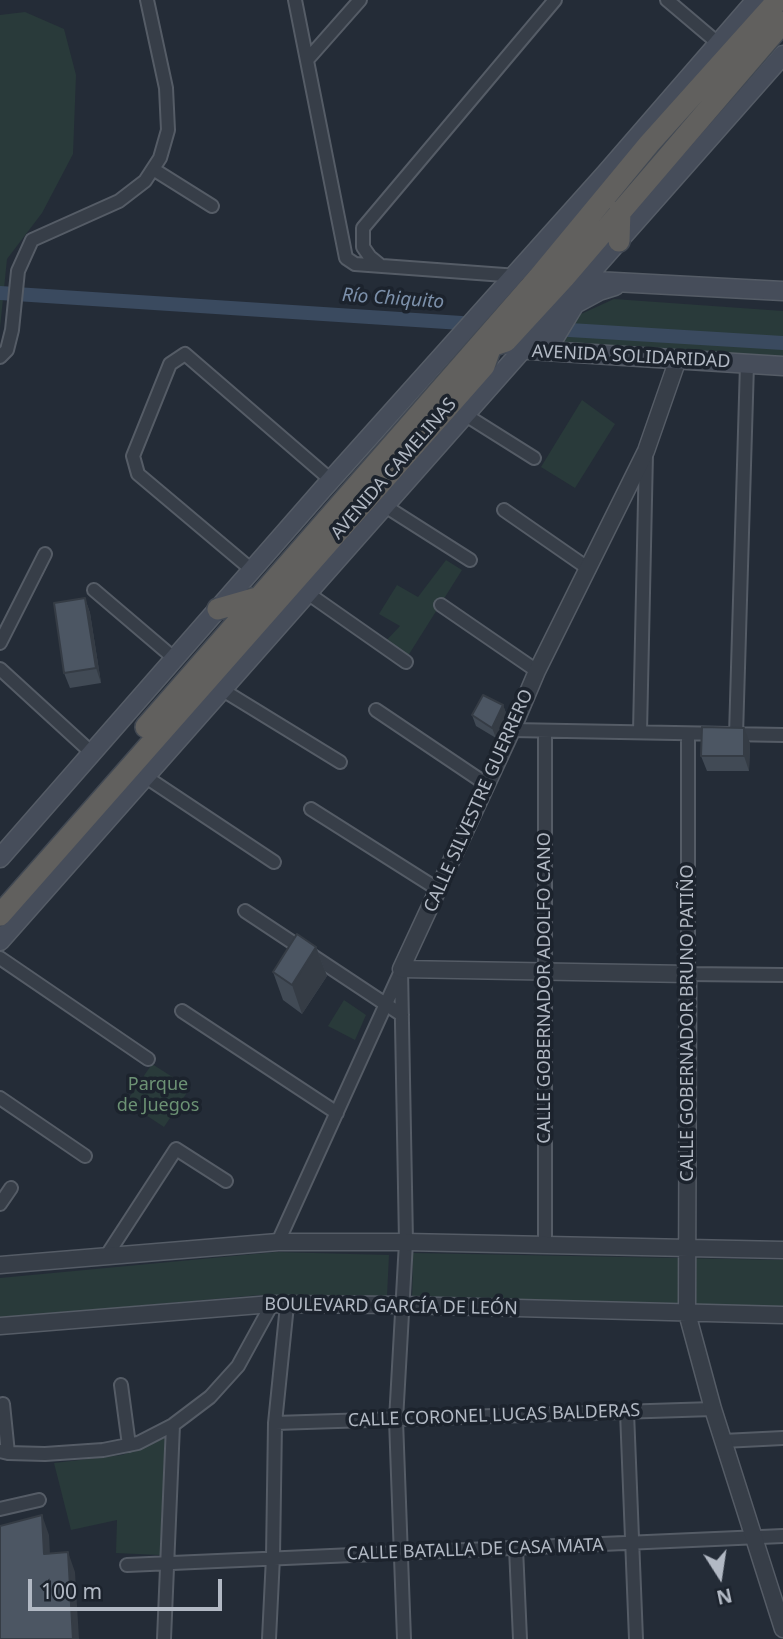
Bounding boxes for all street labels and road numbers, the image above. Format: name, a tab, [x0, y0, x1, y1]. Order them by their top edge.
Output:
street label: AVENIDA SOLIDARIDAD	[531, 341, 731, 373]
street label: AVENIDA CAMELINAS	[327, 394, 461, 544]
street label: CALLE SILVESTRE GUERRERO	[420, 686, 538, 916]
street label: CALLE GOBERNADOR ADOLFO CANO	[534, 832, 556, 1144]
street label: CALLE GOBERNADOR BRUNO PATIÑO	[677, 864, 699, 1182]
street label: BOULEVARD GARCÍA DE LEÓN	[264, 1294, 518, 1320]
street label: CALLE CORONEL LUCAS BALDERAS	[347, 1400, 641, 1432]
street label: CALLE BATALLA DE CASA MATA	[346, 1535, 604, 1565]

